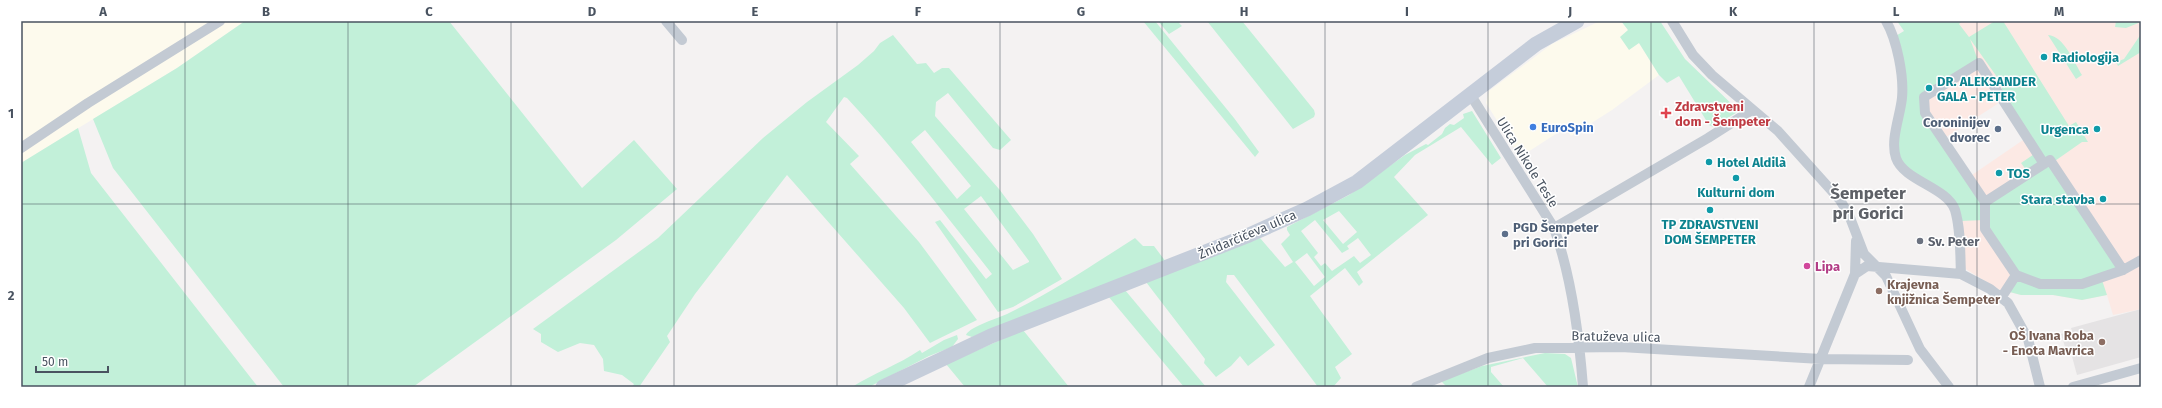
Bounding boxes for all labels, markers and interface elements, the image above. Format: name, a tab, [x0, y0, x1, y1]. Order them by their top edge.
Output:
text: A	[98, 4, 107, 19]
text: B	[262, 4, 270, 19]
text: C	[425, 4, 433, 19]
text: D	[588, 4, 597, 19]
text: E	[752, 4, 759, 19]
text: F	[915, 4, 922, 19]
text: G	[1077, 4, 1085, 19]
text: H	[1240, 4, 1248, 19]
text: I	[1405, 4, 1409, 19]
text: J	[1567, 4, 1572, 19]
text: K	[1729, 4, 1738, 19]
text: L	[1893, 4, 1900, 19]
text: M	[2054, 4, 2064, 19]
place label: Radiologija	[2052, 50, 2119, 65]
marker: Radiologija	[2039, 52, 2049, 62]
place label: DR. ALEKSANDER GALA - PETER	[1937, 74, 2037, 104]
marker: DR. ALEKSANDER GALA - PETER	[1924, 83, 1934, 93]
place label: Zdravstveni dom - Šempeter	[1675, 99, 1771, 129]
text: 1	[8, 106, 14, 121]
marker: Zdravstveni dom - Šempeter	[1660, 107, 1672, 119]
street label: Ulica Nikole Tesle	[1494, 114, 1561, 210]
place label: Coroninijev dvorec	[1923, 115, 1991, 145]
place label: EuroSpin	[1541, 120, 1594, 135]
marker: EuroSpin	[1528, 122, 1538, 132]
place label: Urgenca	[2041, 122, 2089, 137]
marker: Coroninijev dvorec	[1993, 124, 2003, 134]
marker: Urgenca	[2092, 124, 2102, 134]
place label: Hotel Aldilà	[1717, 155, 1786, 170]
marker: Hotel Aldilà	[1704, 157, 1714, 167]
place label: TOS	[2007, 166, 2031, 181]
marker: TOS	[1994, 168, 2004, 178]
marker: Kulturni dom	[1731, 173, 1741, 183]
district label: Šempeter pri Gorici	[1830, 183, 1906, 224]
place label: Kulturni dom	[1697, 185, 1775, 200]
place label: Stara stavba	[2021, 192, 2095, 207]
marker: Stara stavba	[2098, 194, 2108, 204]
marker: TP ZDRAVSTVENI DOM ŠEMPETER	[1705, 205, 1715, 215]
street label: Žnidarčičeva ulica	[1195, 206, 1299, 262]
place label: TP ZDRAVSTVENI DOM ŠEMPETER	[1662, 217, 1758, 247]
place label: PGD Šempeter pri Gorici	[1513, 219, 1599, 250]
marker: PGD Šempeter pri Gorici	[1500, 229, 1510, 239]
place label: Sv. Peter	[1928, 234, 1980, 249]
marker: Sv. Peter	[1915, 236, 1925, 246]
place label: Lipa	[1815, 259, 1840, 274]
marker: Lipa	[1802, 261, 1812, 271]
place label: Krajevna knjižnica Šempeter	[1887, 277, 2001, 307]
marker: Krajevna knjižnica Šempeter	[1874, 286, 1884, 296]
text: 2	[8, 288, 15, 303]
place label: OŠ Ivana Roba - Enota Mavrica	[2003, 327, 2094, 358]
street label: Bratuževa ulica	[1571, 328, 1661, 345]
marker: OŠ Ivana Roba - Enota Mavrica	[2097, 337, 2107, 347]
scale bar	[36, 348, 108, 374]
text: 50 m	[42, 355, 68, 369]

